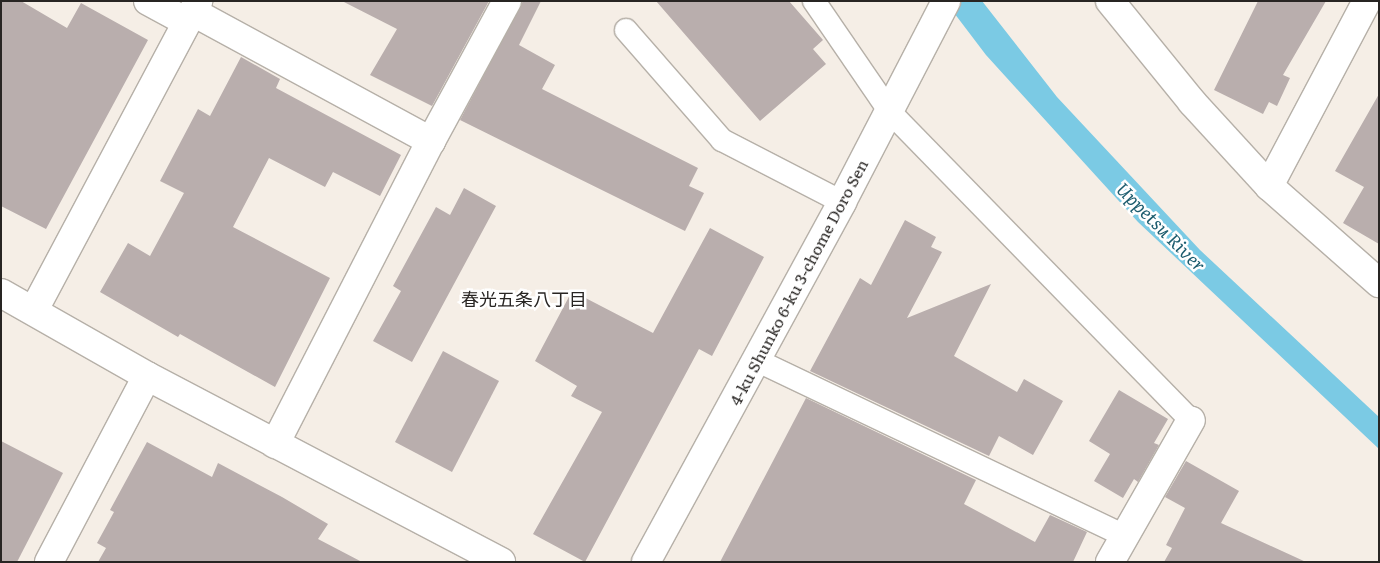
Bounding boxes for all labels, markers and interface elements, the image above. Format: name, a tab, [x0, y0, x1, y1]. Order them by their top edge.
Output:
street label: 4-ku Shunko 6-ku 3-chome Doro Sen	[725, 156, 871, 408]
water label: Uppetsu River	[1112, 178, 1210, 276]
district label: 春光五条八丁目	[461, 288, 587, 310]

